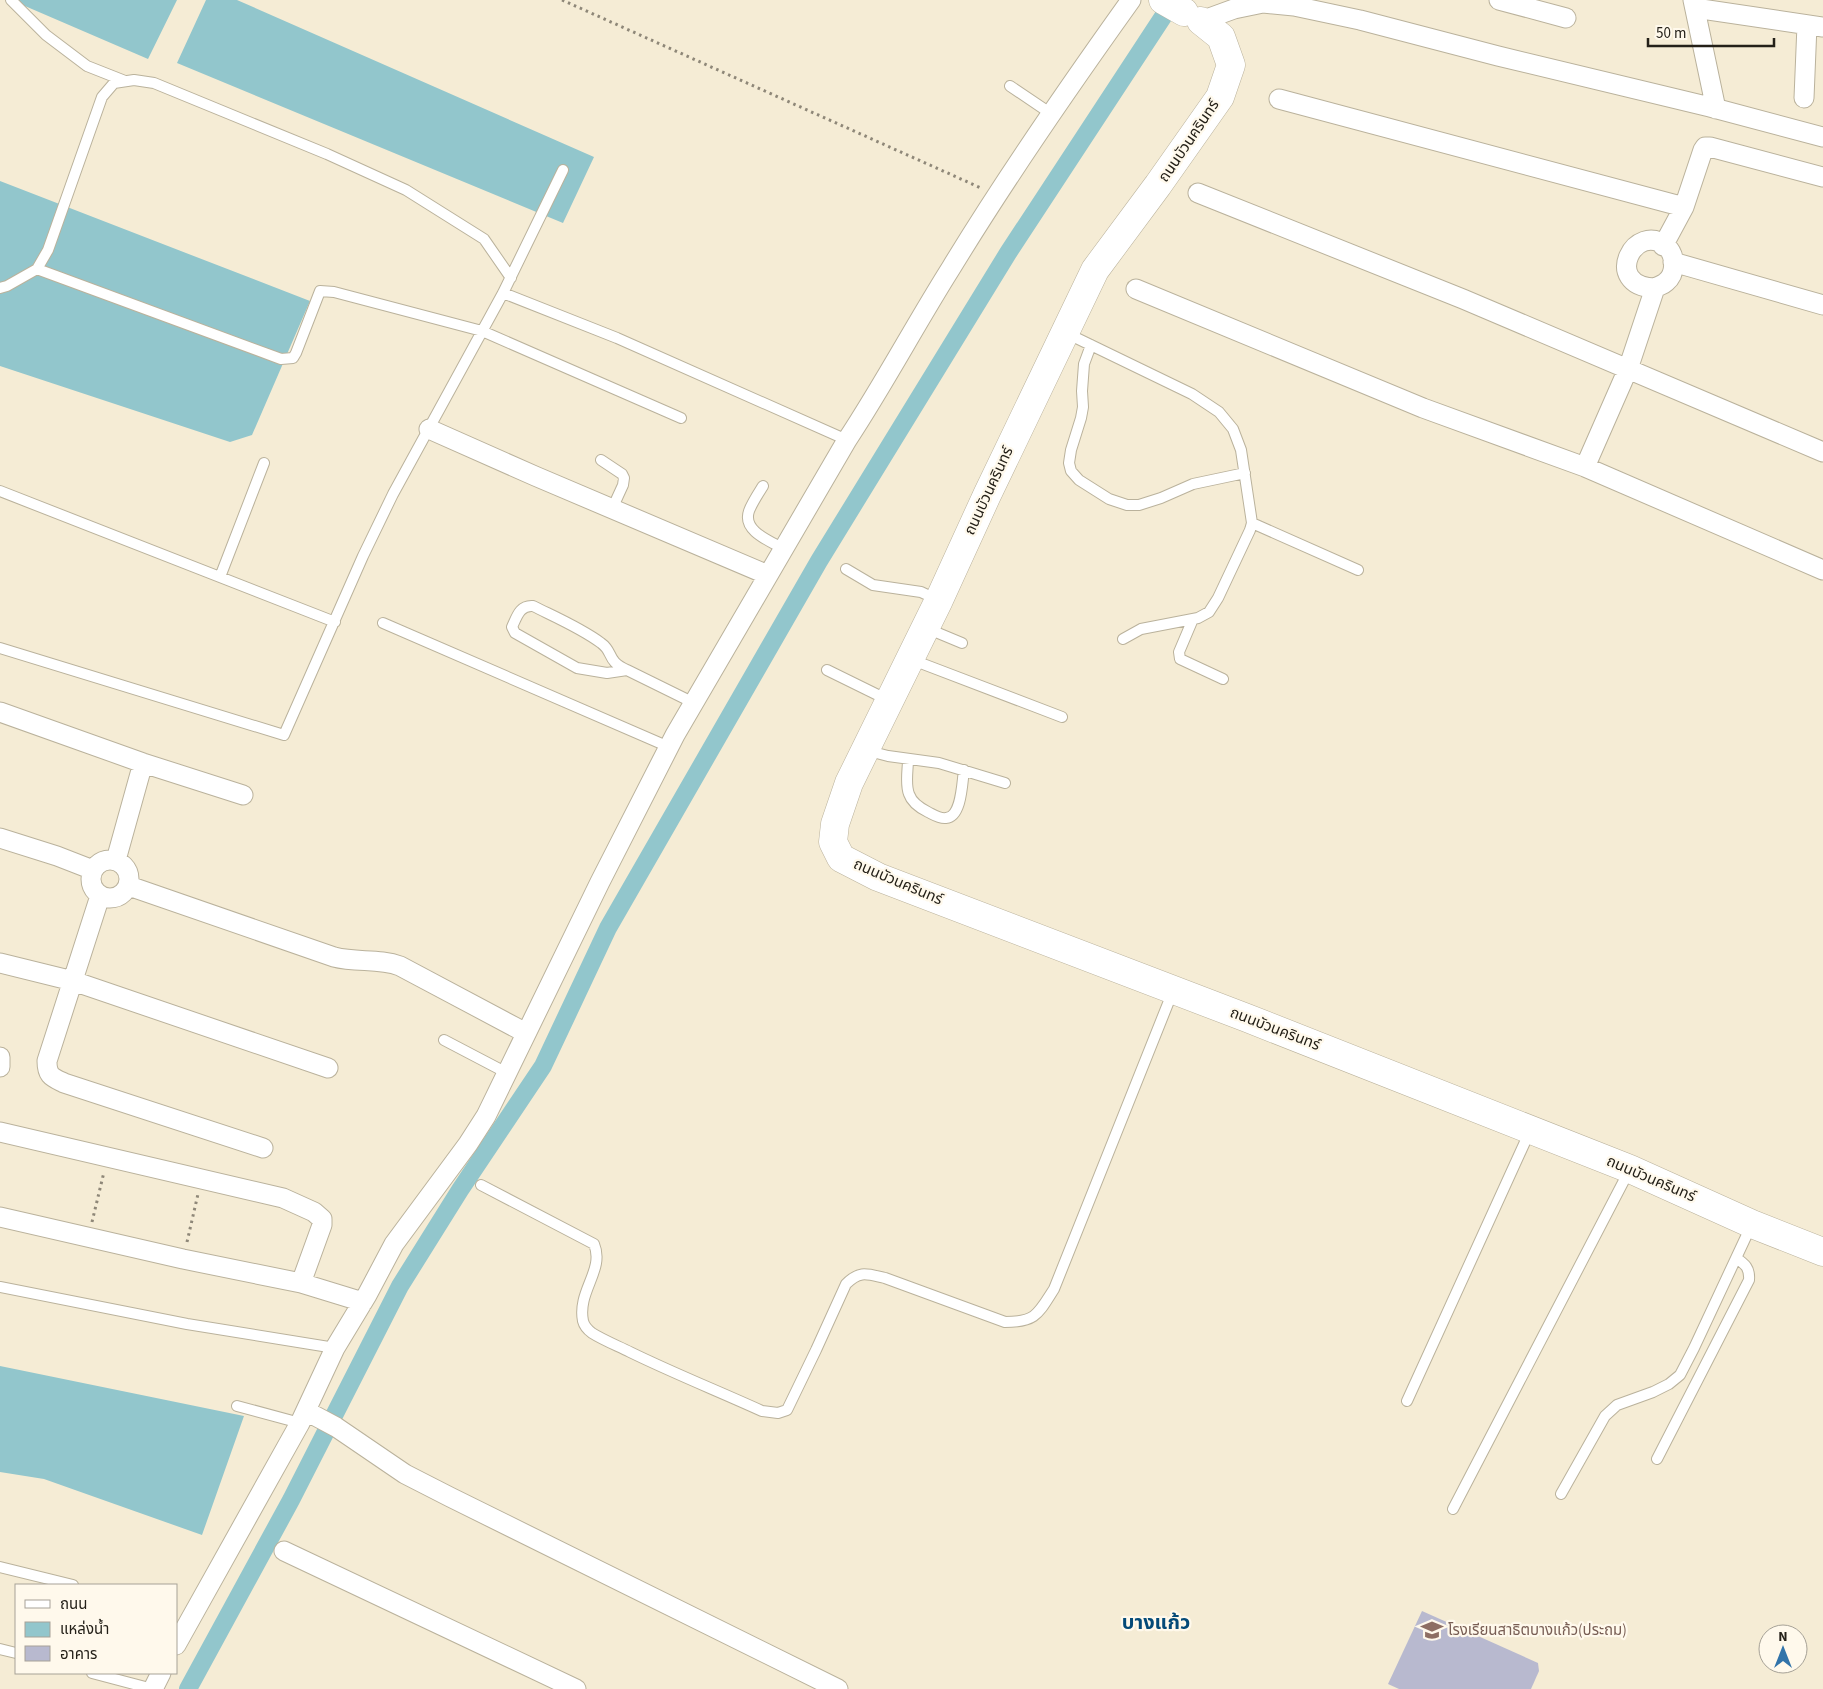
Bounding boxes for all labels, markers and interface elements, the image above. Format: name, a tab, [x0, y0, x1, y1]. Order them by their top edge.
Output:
scale bar	[1648, 15, 1774, 47]
text: 50 m	[1656, 23, 1686, 44]
street label: ถนนบัวนครินทร์	[1154, 95, 1225, 186]
street label: ถนนบัวนครินทร์	[959, 443, 1019, 539]
street label: ถนนบัวนครินทร์	[850, 854, 947, 911]
street label: ถนนบัวนครินทร์	[1227, 1002, 1324, 1056]
street label: ถนนบัวนครินทร์	[1603, 1151, 1700, 1208]
legend	[15, 1584, 178, 1674]
text: ถนน	[60, 1594, 87, 1615]
district label: บางแก้ว	[1122, 1609, 1190, 1637]
school or university icon: โรงเรียนสาธิตบางแก้ว(ประถม)	[1419, 1617, 1445, 1643]
text: แหล่งน้ำ	[60, 1618, 109, 1640]
place label: โรงเรียนสาธิตบางแก้ว(ประถม)	[1448, 1620, 1627, 1641]
north arrow	[1758, 1624, 1808, 1674]
text: N	[1778, 1627, 1788, 1647]
text: อาคาร	[60, 1644, 97, 1665]

